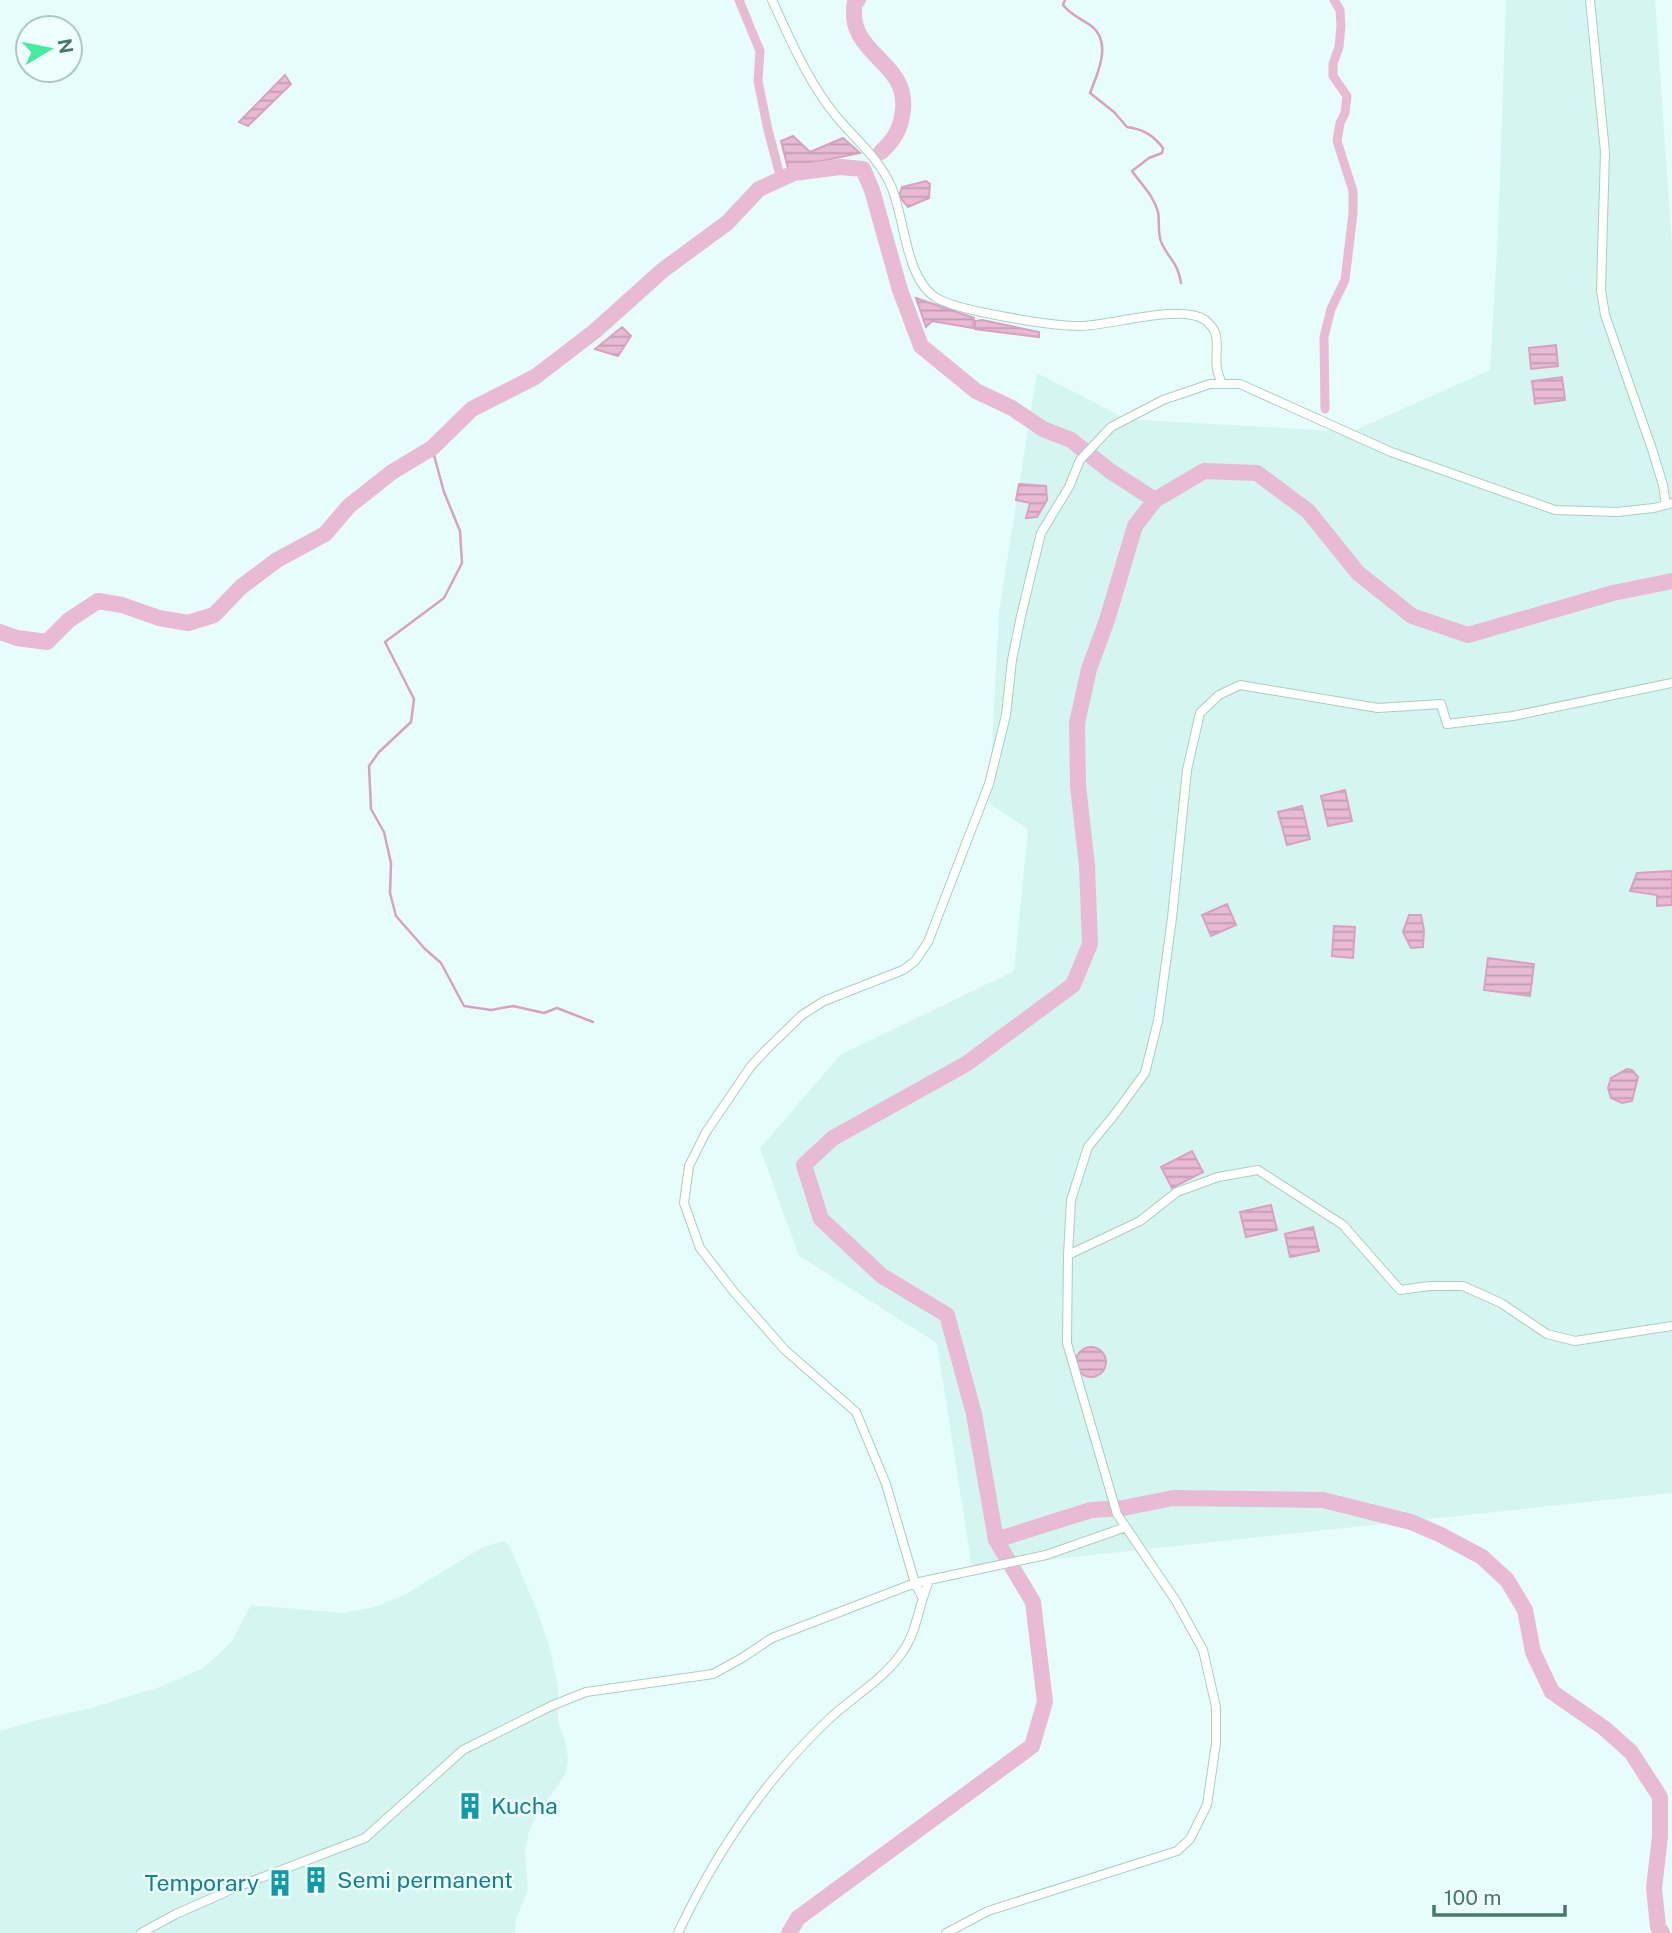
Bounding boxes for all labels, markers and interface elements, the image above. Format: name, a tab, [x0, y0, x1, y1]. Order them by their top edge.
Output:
north arrow	[14, 14, 84, 84]
text: N	[54, 37, 78, 55]
building icon: Kucha	[455, 1791, 485, 1821]
place label: Kucha	[491, 1792, 558, 1819]
building icon: Semi permanent	[301, 1865, 331, 1895]
place label: Semi permanent	[337, 1866, 513, 1893]
building icon: Temporary	[265, 1868, 295, 1898]
place label: Temporary	[144, 1869, 259, 1896]
scale bar	[1434, 1874, 1565, 1918]
text: 100 m	[1444, 1885, 1501, 1910]

